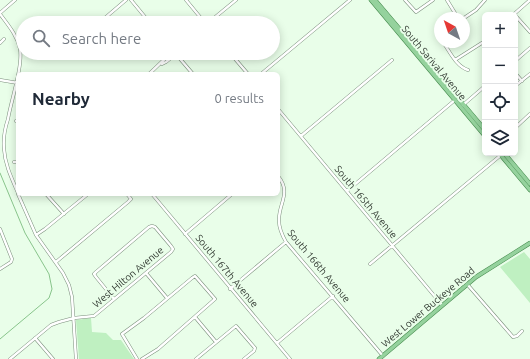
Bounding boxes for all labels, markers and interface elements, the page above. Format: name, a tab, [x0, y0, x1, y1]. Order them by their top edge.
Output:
north arrow	[434, 12, 470, 48]
map controls	[482, 12, 518, 156]
button: +	[482, 12, 518, 48]
search box	[16, 16, 280, 60]
street label: South Sarival Avenue	[400, 23, 468, 103]
icon: search	[30, 27, 52, 49]
text: Search here	[62, 30, 141, 47]
button: −	[482, 48, 518, 84]
button: locate	[482, 84, 518, 120]
text: Nearby	[32, 89, 90, 108]
text: 0 results	[214, 91, 264, 105]
button: layers	[482, 120, 518, 156]
street label: South 165th Avenue	[332, 164, 400, 240]
street label: South 166th Avenue	[285, 228, 353, 304]
street label: South 167th Avenue	[193, 233, 261, 309]
street label: West Hilton Avenue	[91, 244, 165, 310]
street label: West Lower Buckeye Road	[379, 265, 477, 349]

